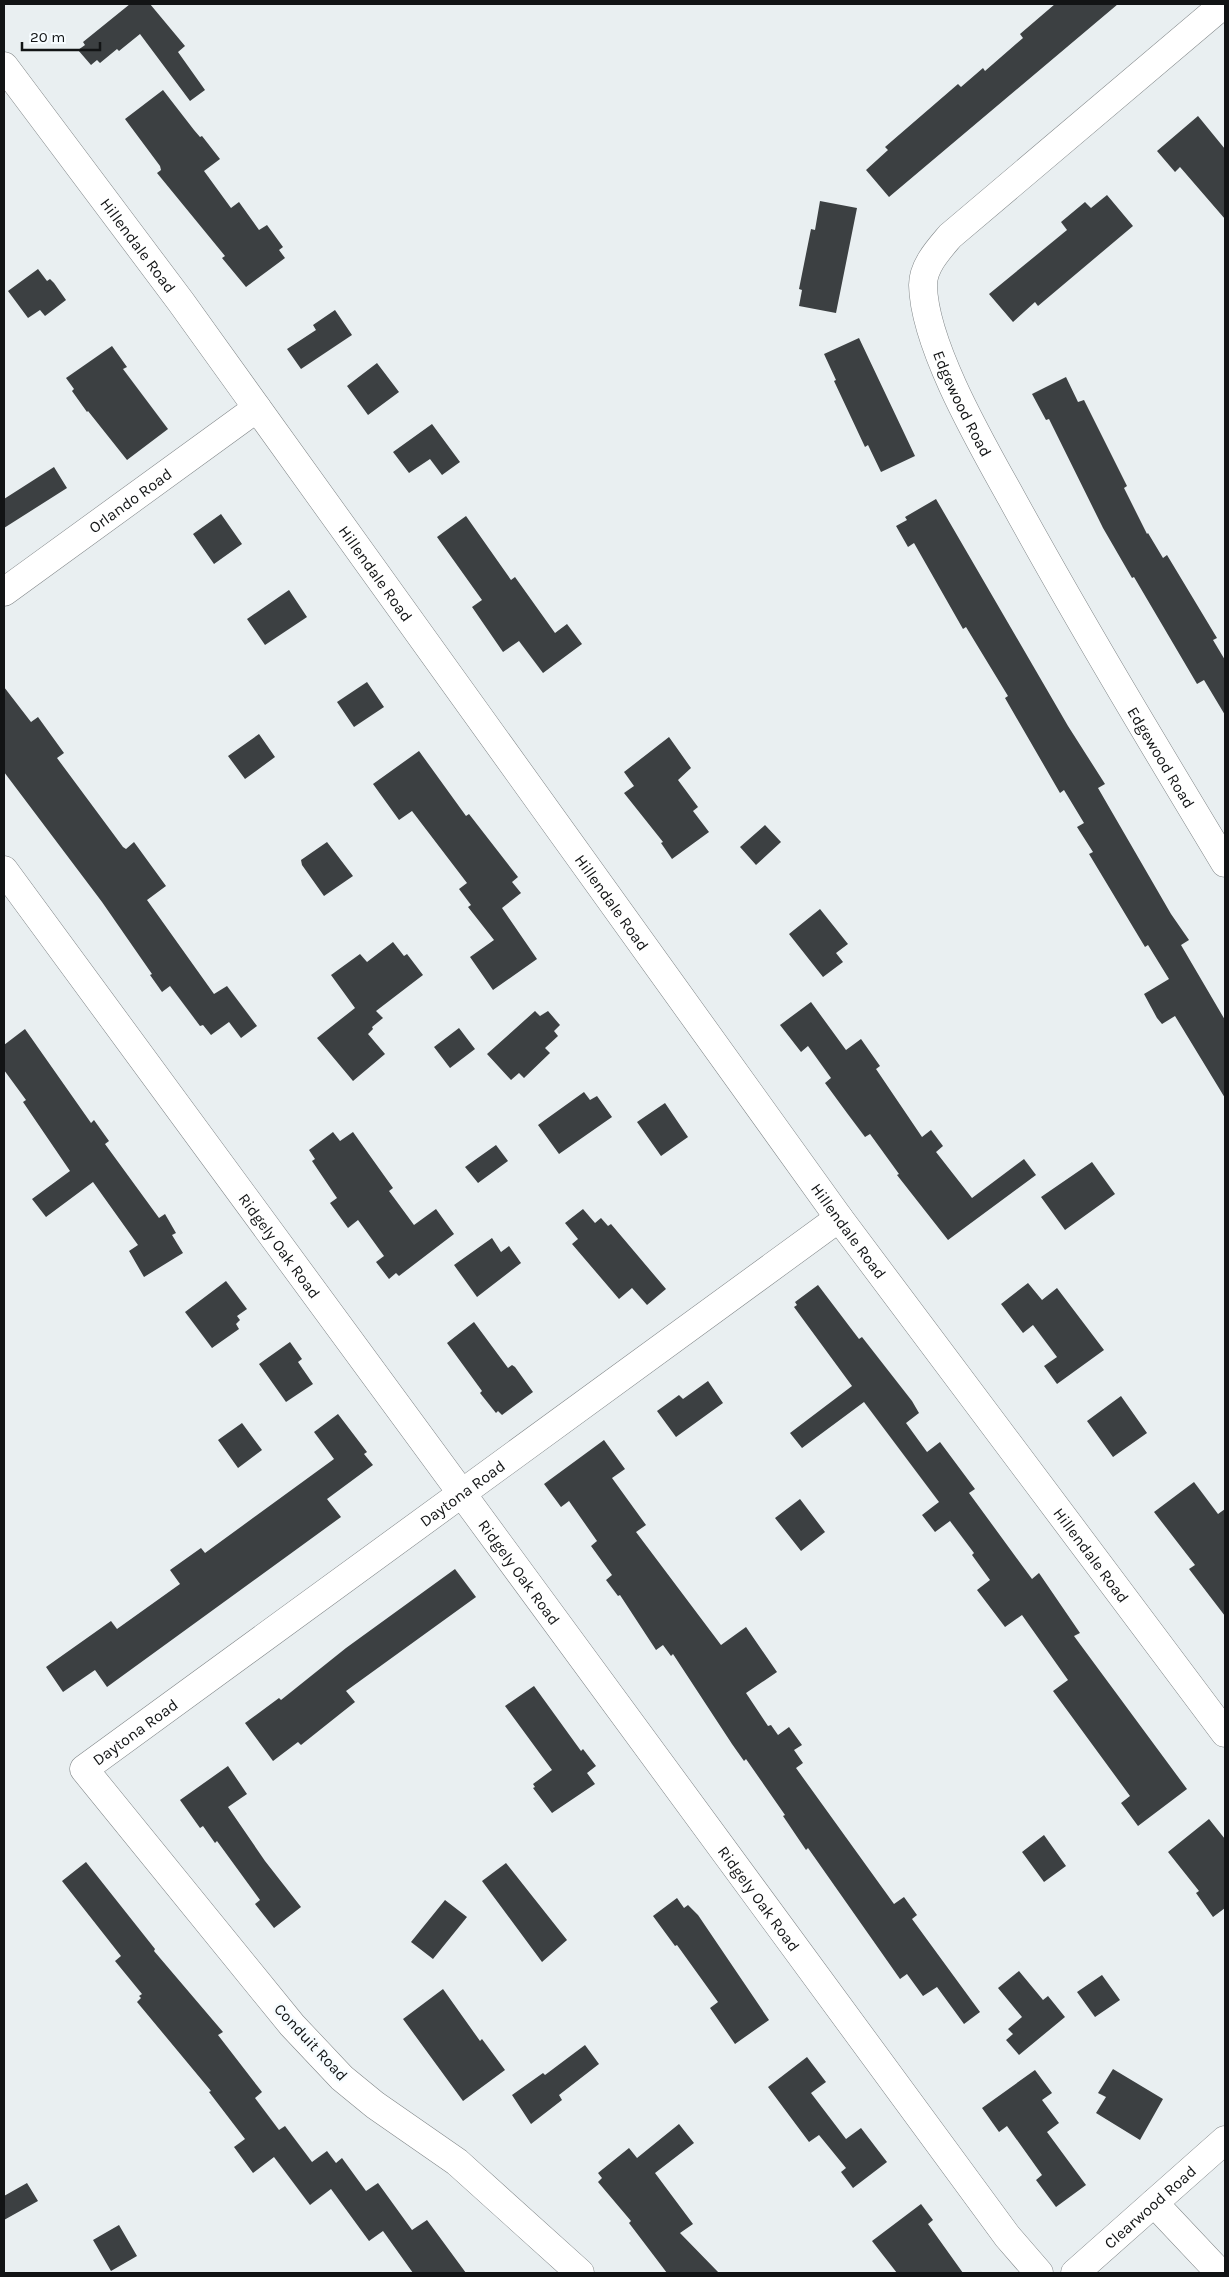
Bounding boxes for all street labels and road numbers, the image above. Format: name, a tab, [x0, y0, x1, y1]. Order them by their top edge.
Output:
street label: Hillendale Road	[97, 194, 180, 297]
street label: Edgewood Road	[929, 348, 996, 460]
street label: Orlando Road	[85, 464, 175, 537]
street label: Hillendale Road	[335, 521, 417, 625]
street label: Edgewood Road	[1124, 703, 1199, 811]
street label: Hillendale Road	[571, 850, 653, 954]
street label: Hillendale Road	[807, 1179, 890, 1282]
street label: Ridgely Oak Road	[235, 1189, 325, 1302]
street label: Daytona Road	[416, 1456, 508, 1530]
street label: Hillendale Road	[1050, 1504, 1133, 1606]
street label: Ridgely Oak Road	[475, 1516, 564, 1628]
street label: Daytona Road	[89, 1694, 181, 1769]
street label: Ridgely Oak Road	[714, 1842, 804, 1955]
street label: Conduit Road	[270, 1999, 352, 2085]
street label: Clearwood Road	[1100, 2161, 1200, 2252]

